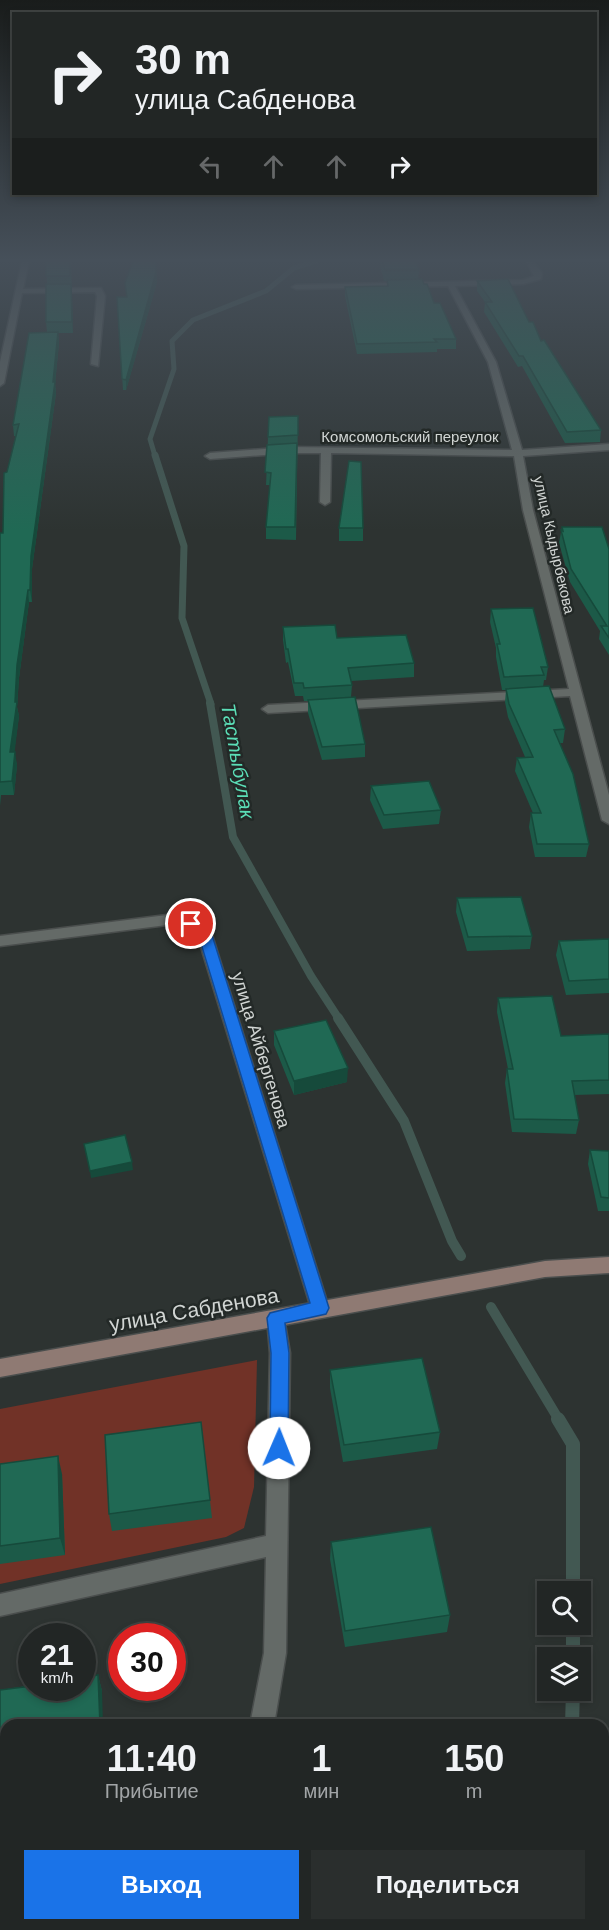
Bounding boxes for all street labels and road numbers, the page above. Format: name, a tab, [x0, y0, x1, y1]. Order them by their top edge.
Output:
street label: Комсомольский переулок	[321, 428, 499, 445]
street label: улица Кыдырбекова	[530, 474, 579, 616]
street label: улица Айбергенова	[228, 970, 295, 1131]
street label: улица Сабденова	[107, 1283, 281, 1336]

